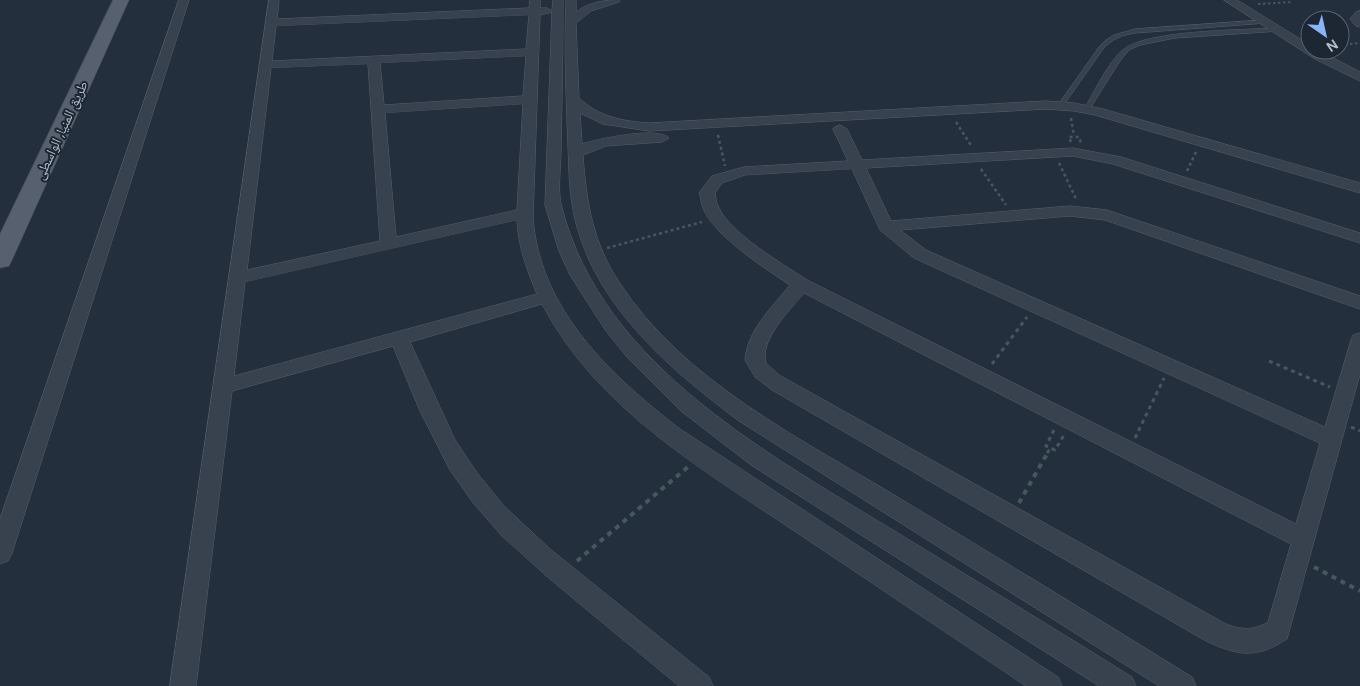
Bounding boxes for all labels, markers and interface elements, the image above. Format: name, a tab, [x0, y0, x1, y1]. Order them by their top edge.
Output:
north arrow	[1300, 10, 1350, 60]
text: N	[1323, 35, 1342, 56]
street label: طريق المنيا, الواسطى	[30, 78, 93, 183]

